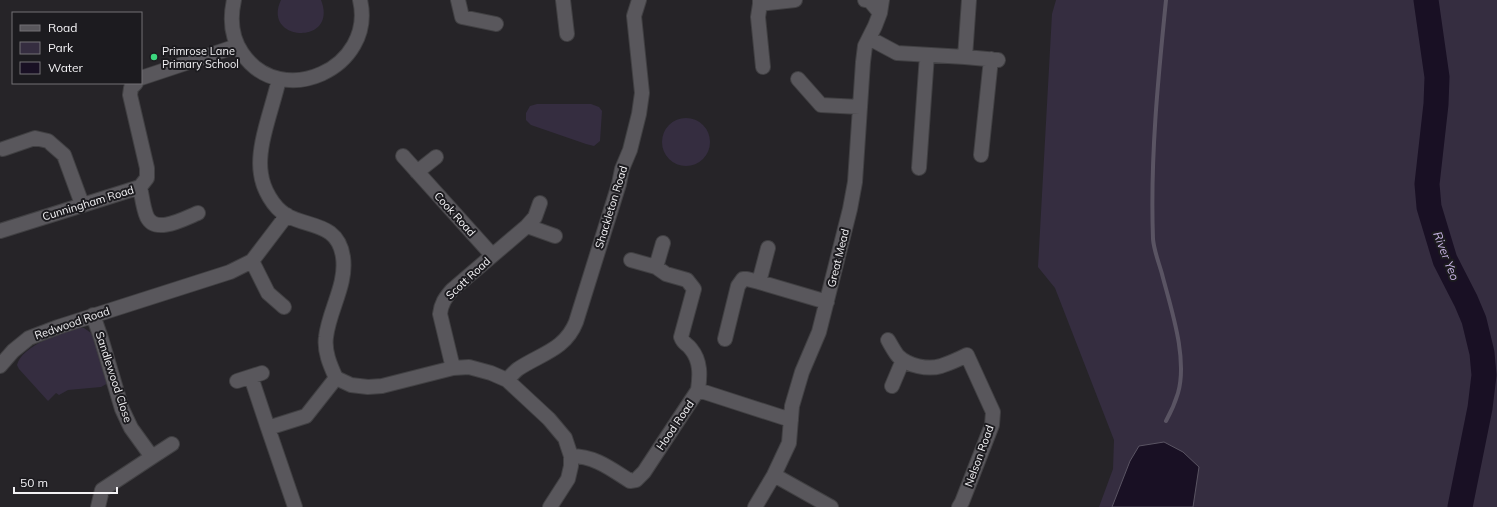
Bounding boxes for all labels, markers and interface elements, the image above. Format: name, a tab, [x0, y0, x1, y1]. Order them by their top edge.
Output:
legend	[12, 12, 142, 84]
text: Road	[48, 20, 77, 35]
text: Park	[48, 40, 74, 55]
place label: Primrose Lane Primary School	[162, 44, 239, 71]
marker: Primrose Lane Primary School	[149, 52, 159, 62]
text: Water	[48, 60, 84, 75]
street label: Shackleton Road	[592, 164, 630, 250]
street label: Cunningham Road	[41, 182, 135, 224]
street label: Cook Road	[431, 189, 479, 239]
street label: Great Mead	[824, 227, 852, 289]
water label: River Yeo	[1430, 229, 1463, 283]
street label: Scott Road	[443, 254, 493, 302]
street label: Redwood Road	[33, 304, 111, 342]
street label: Sandlewood Close	[93, 330, 135, 424]
street label: Hood Road	[653, 397, 697, 453]
street label: Nelson Road	[961, 423, 997, 489]
scale bar	[14, 469, 117, 495]
text: 50 m	[20, 475, 48, 490]

